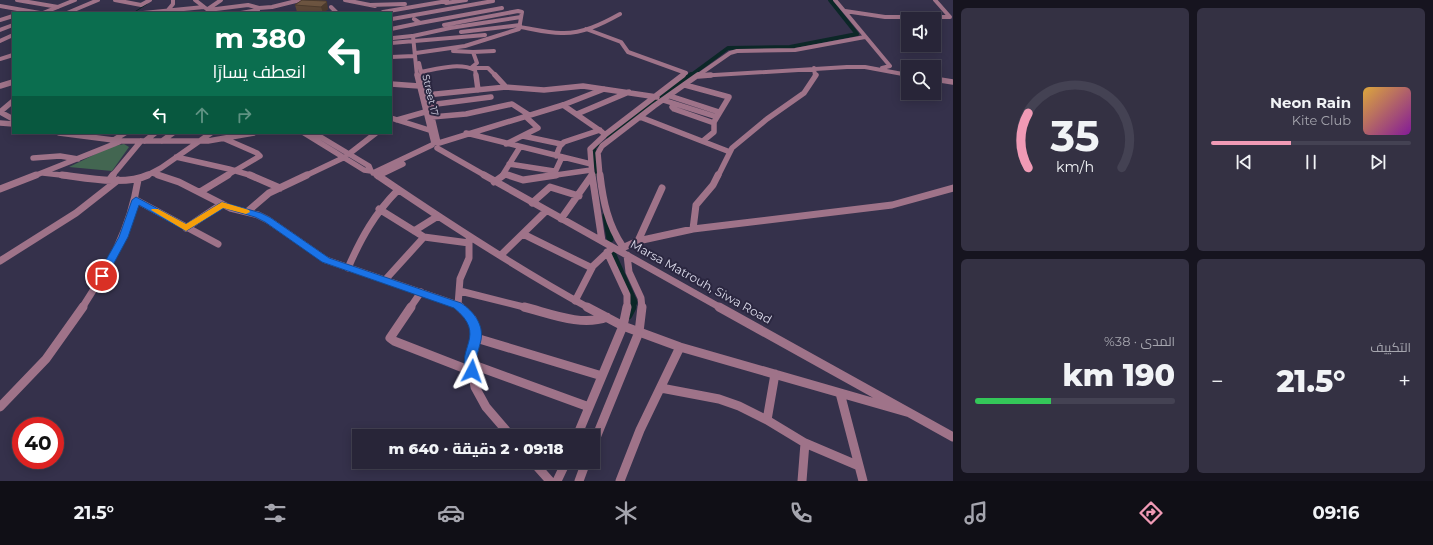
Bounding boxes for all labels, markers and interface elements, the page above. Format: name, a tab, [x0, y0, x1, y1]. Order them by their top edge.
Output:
map controls	[901, 12, 941, 100]
button: sound	[901, 12, 941, 52]
text: 380 m	[215, 21, 306, 55]
icon: left	[320, 28, 372, 80]
button: search	[901, 60, 941, 100]
text: انعطف يسارًا	[213, 61, 306, 83]
street label: Street 17	[419, 73, 442, 117]
text: Neon Rain	[1270, 93, 1351, 112]
icon: left	[149, 104, 171, 126]
icon: ahead	[191, 104, 213, 126]
icon: right	[233, 104, 255, 126]
text: 35	[1050, 110, 1099, 160]
text: Kite Club	[1292, 112, 1351, 128]
icon: previous	[1233, 151, 1255, 173]
icon: pause	[1300, 151, 1322, 173]
icon: next	[1367, 151, 1389, 173]
text: km/h	[1056, 157, 1094, 175]
street label: Marsa Matrouh, Siwa Road	[628, 236, 775, 327]
pin	[85, 259, 119, 293]
icon: arrive	[91, 265, 113, 287]
text: المدى · 38%	[1104, 333, 1175, 349]
text: التكييف	[1370, 339, 1411, 355]
position arrow	[451, 350, 493, 392]
text: 190 km	[1062, 357, 1175, 394]
text: 21.5°	[1276, 363, 1346, 400]
text: −	[1211, 368, 1224, 395]
text: +	[1398, 368, 1411, 395]
speed limit sign: 40	[12, 417, 64, 469]
text: 09:18 · 2 دقيقة · 640 m	[388, 439, 564, 458]
icon: filters	[261, 499, 289, 527]
icon: car	[437, 499, 465, 527]
icon: climate	[612, 499, 640, 527]
icon: phone	[787, 499, 815, 527]
icon: music	[962, 499, 990, 527]
icon: directions	[1137, 499, 1165, 527]
text: 21.5°	[74, 502, 114, 524]
text: 09:16	[1312, 502, 1359, 524]

